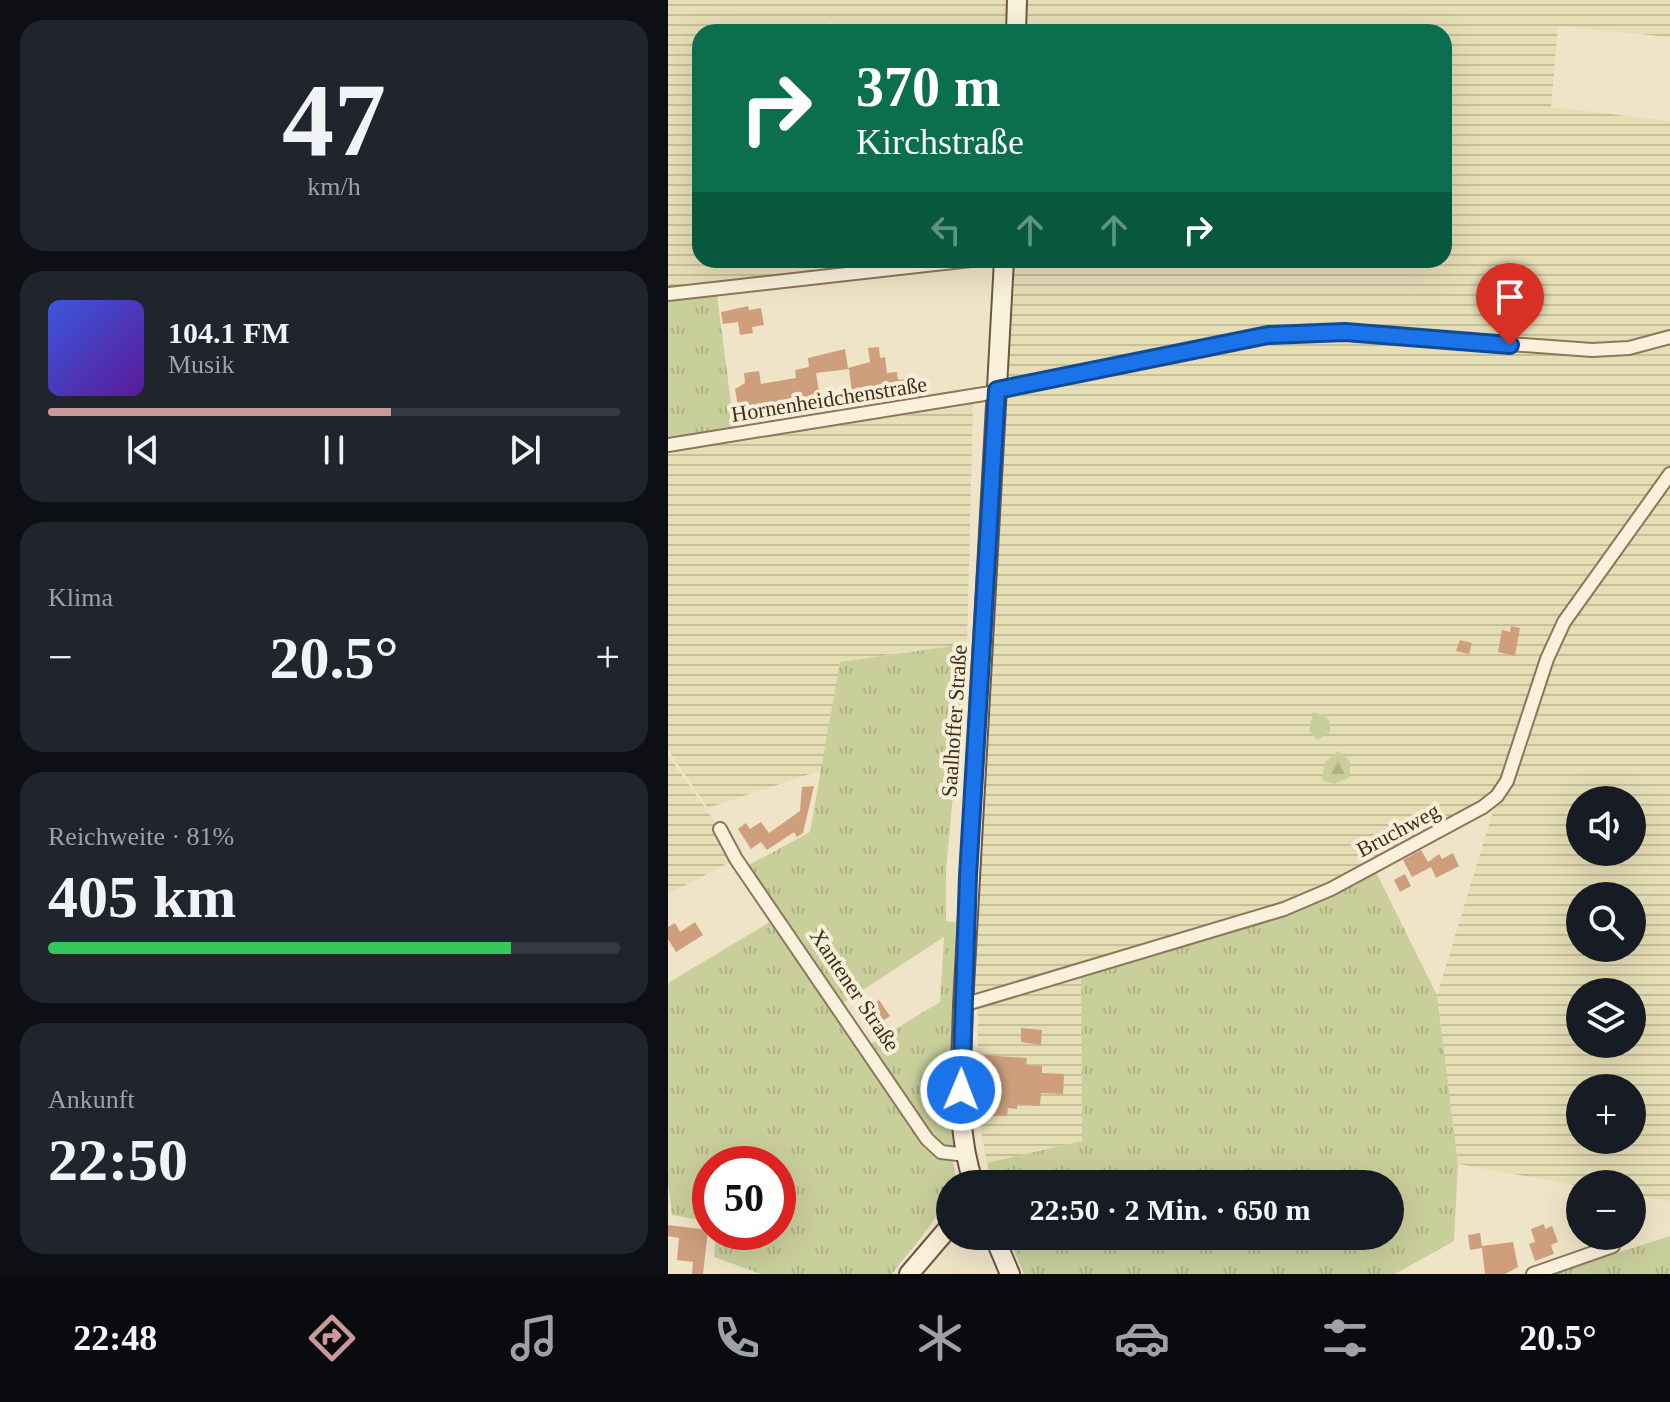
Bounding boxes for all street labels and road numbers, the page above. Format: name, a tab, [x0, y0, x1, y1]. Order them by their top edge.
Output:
street label: Hornenheidchenstraße	[729, 371, 929, 427]
street label: Saalhoffer Straße	[936, 644, 972, 798]
street label: Bruchweg	[1352, 798, 1444, 862]
street label: Xantener Straße	[805, 924, 905, 1056]

